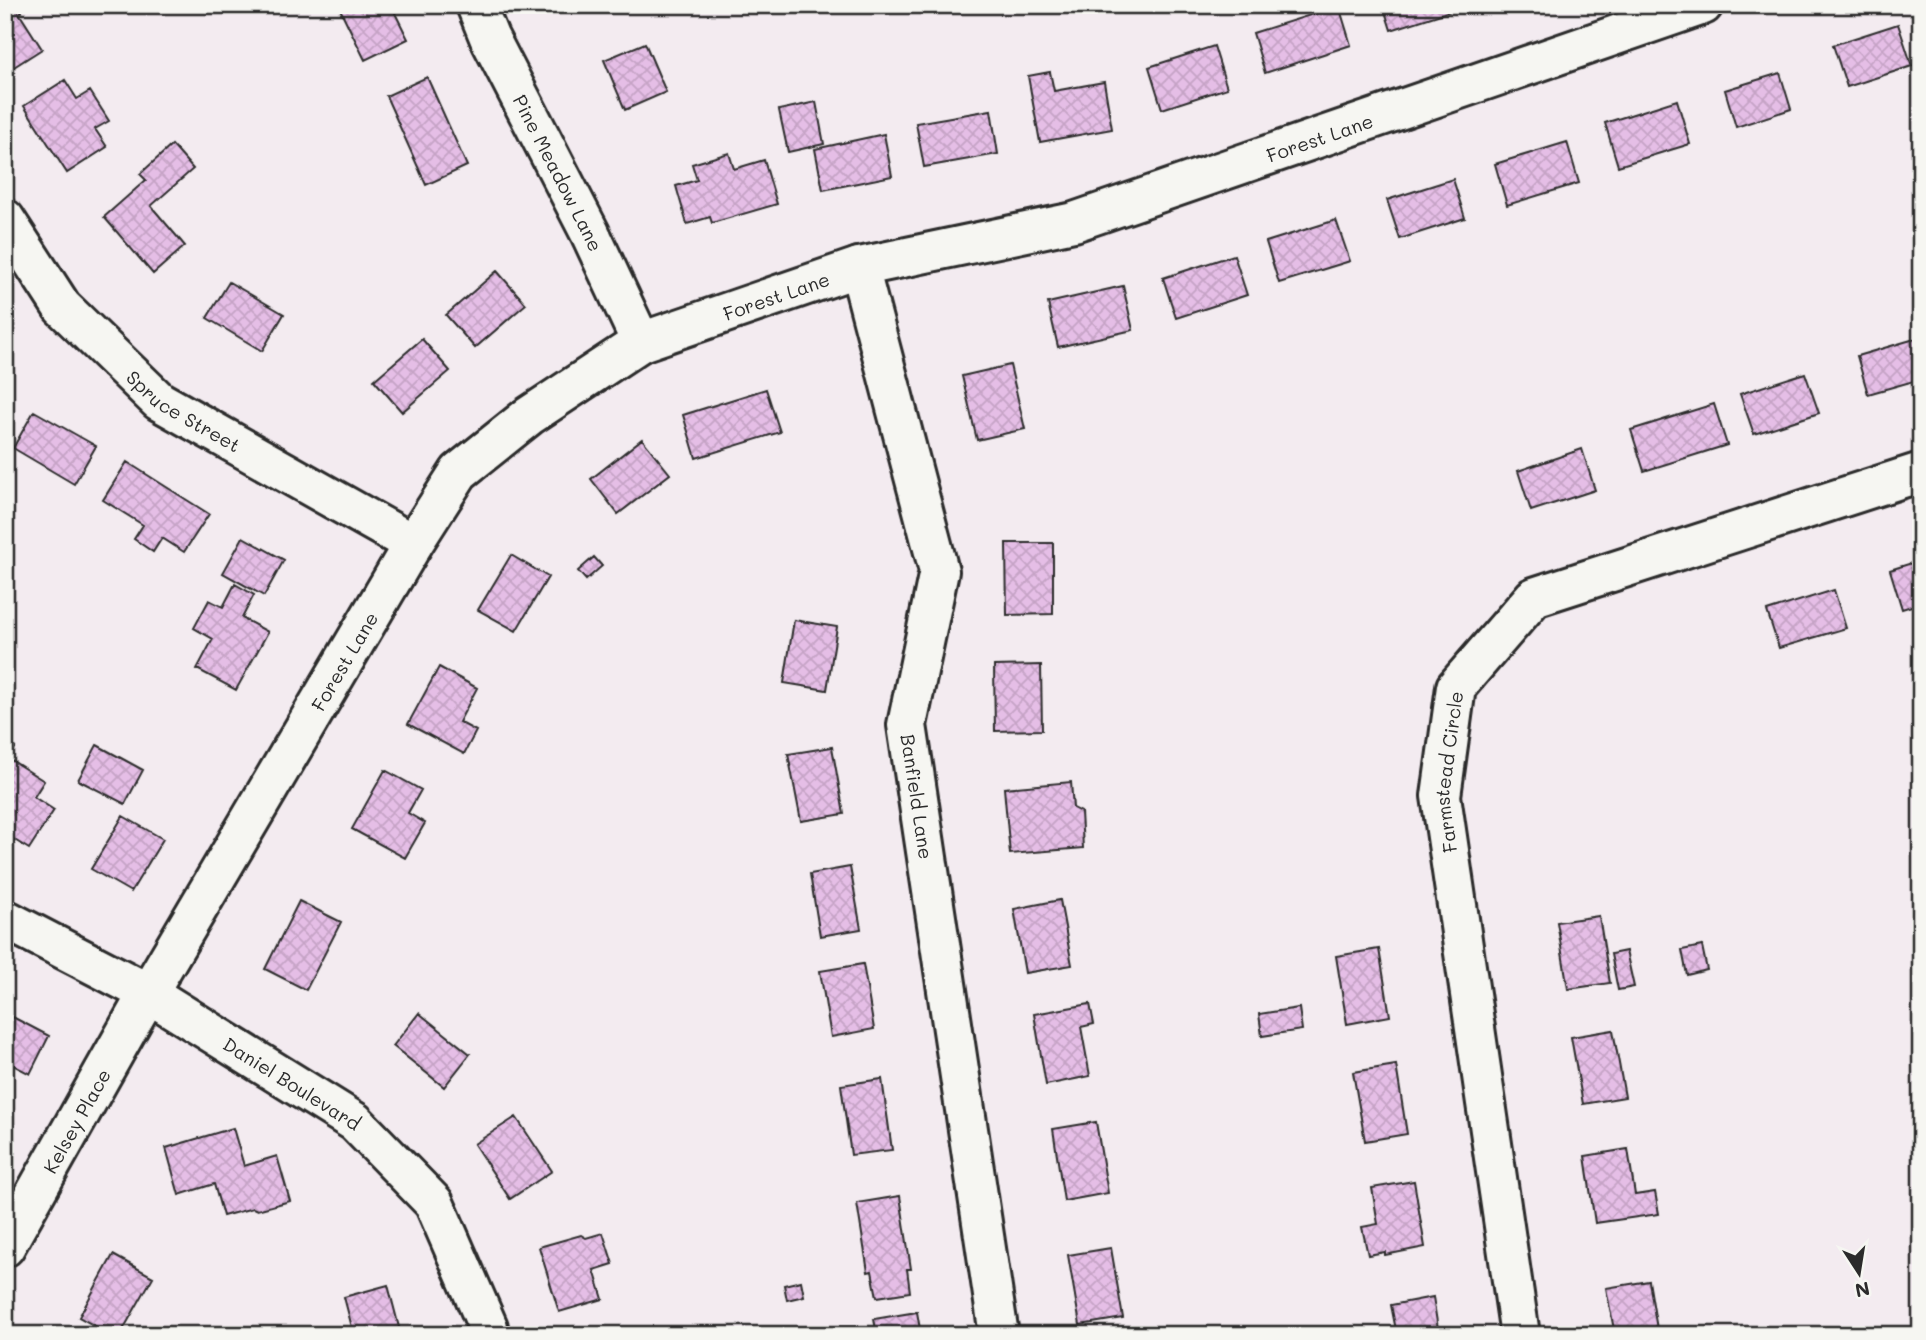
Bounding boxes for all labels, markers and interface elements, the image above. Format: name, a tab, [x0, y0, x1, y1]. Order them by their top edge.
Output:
street label: Pine Meadow Lane	[508, 90, 609, 255]
street label: Forest Lane	[1263, 107, 1376, 167]
street label: Forest Lane	[719, 266, 833, 325]
street label: Spruce Street	[122, 364, 245, 457]
street label: Forest Lane	[305, 607, 383, 715]
street label: Farmstead Circle	[1428, 689, 1468, 855]
street label: Banfield Lane	[896, 732, 940, 861]
street label: Daniel Boulevard	[219, 1031, 366, 1135]
street label: Kelsey Place	[37, 1064, 116, 1177]
north arrow	[1825, 1238, 1895, 1308]
text: N	[1853, 1276, 1872, 1304]

